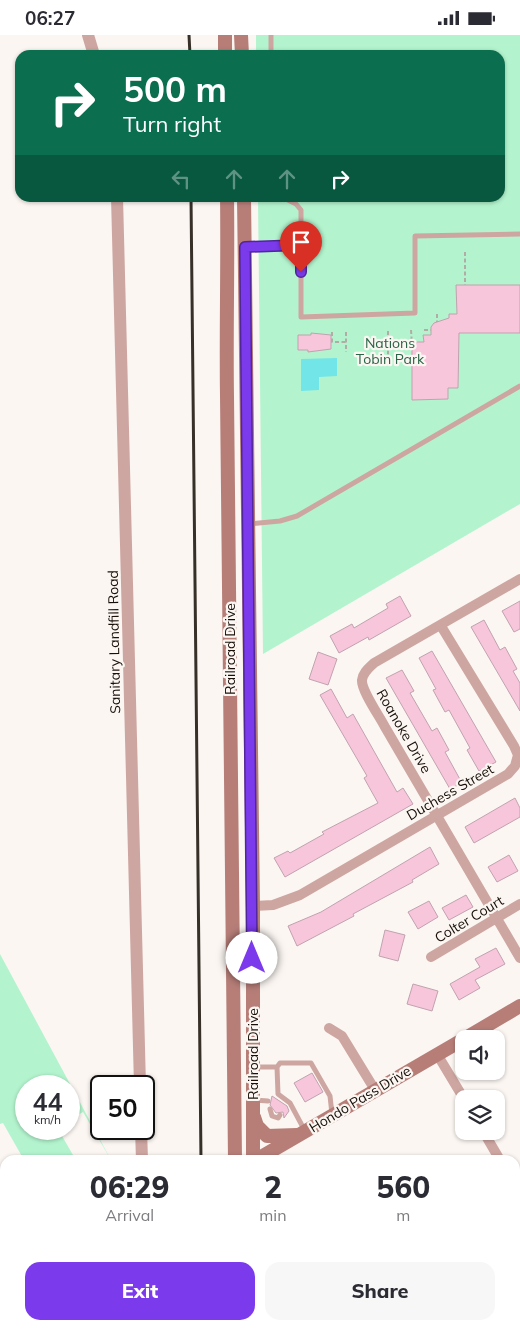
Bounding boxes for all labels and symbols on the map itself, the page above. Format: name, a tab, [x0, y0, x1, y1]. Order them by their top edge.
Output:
pin	[280, 221, 322, 272]
park label: Nations Tobin Park	[356, 334, 425, 368]
street label: Sanitary Landfill Road	[104, 570, 124, 714]
street label: Railroad Drive	[221, 603, 239, 695]
street label: Roanoke Drive	[373, 686, 435, 776]
street label: Duchess Street	[403, 760, 497, 824]
street label: Colter Court	[431, 891, 507, 947]
position arrow	[225, 931, 277, 983]
street label: Railroad Drive	[244, 1008, 262, 1100]
street label: Hondo Pass Drive	[306, 1062, 414, 1136]
speed limit sign: 50	[90, 1075, 155, 1140]

